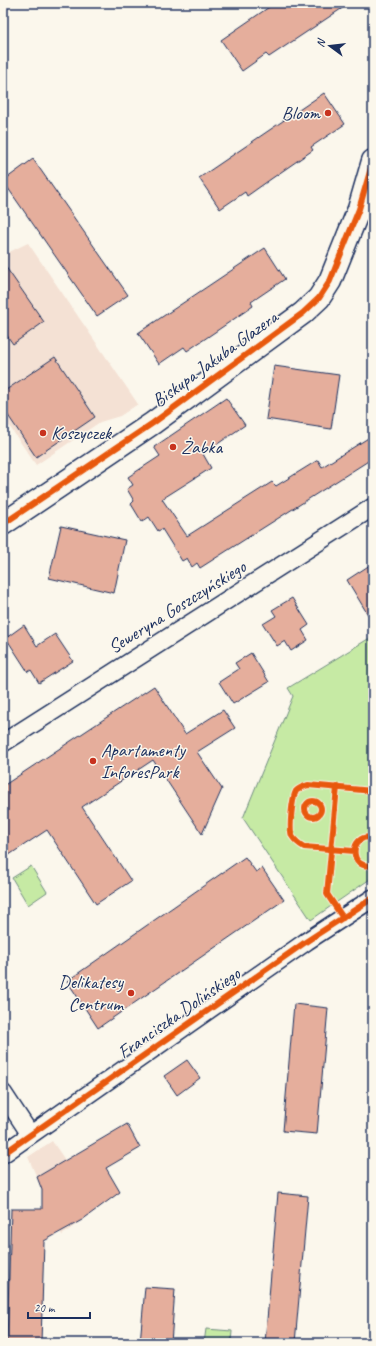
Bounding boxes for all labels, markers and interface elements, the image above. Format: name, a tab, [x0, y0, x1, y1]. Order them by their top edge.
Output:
north arrow	[310, 26, 350, 66]
text: N	[313, 36, 329, 49]
place label: Bloom	[282, 101, 321, 125]
marker: Bloom	[323, 108, 333, 118]
street label: Biskupa Jakuba Glazera	[147, 304, 284, 413]
place label: Koszyczek	[51, 421, 113, 445]
marker: Koszyczek	[38, 428, 48, 438]
place label: Żabka	[181, 435, 223, 459]
marker: Żabka	[168, 442, 178, 452]
street label: Seweryna Goszczyńskiego	[104, 554, 251, 659]
place label: Apartamenty InforesPark	[101, 738, 186, 784]
marker: Apartamenty InforesPark	[88, 756, 98, 766]
street label: Franciszka Dolińskiego	[113, 961, 246, 1064]
place label: Delikatesy Centrum	[59, 970, 125, 1016]
marker: Delikatesy Centrum	[126, 988, 136, 998]
scale bar	[28, 1294, 90, 1320]
text: 20 m	[34, 1300, 56, 1316]

